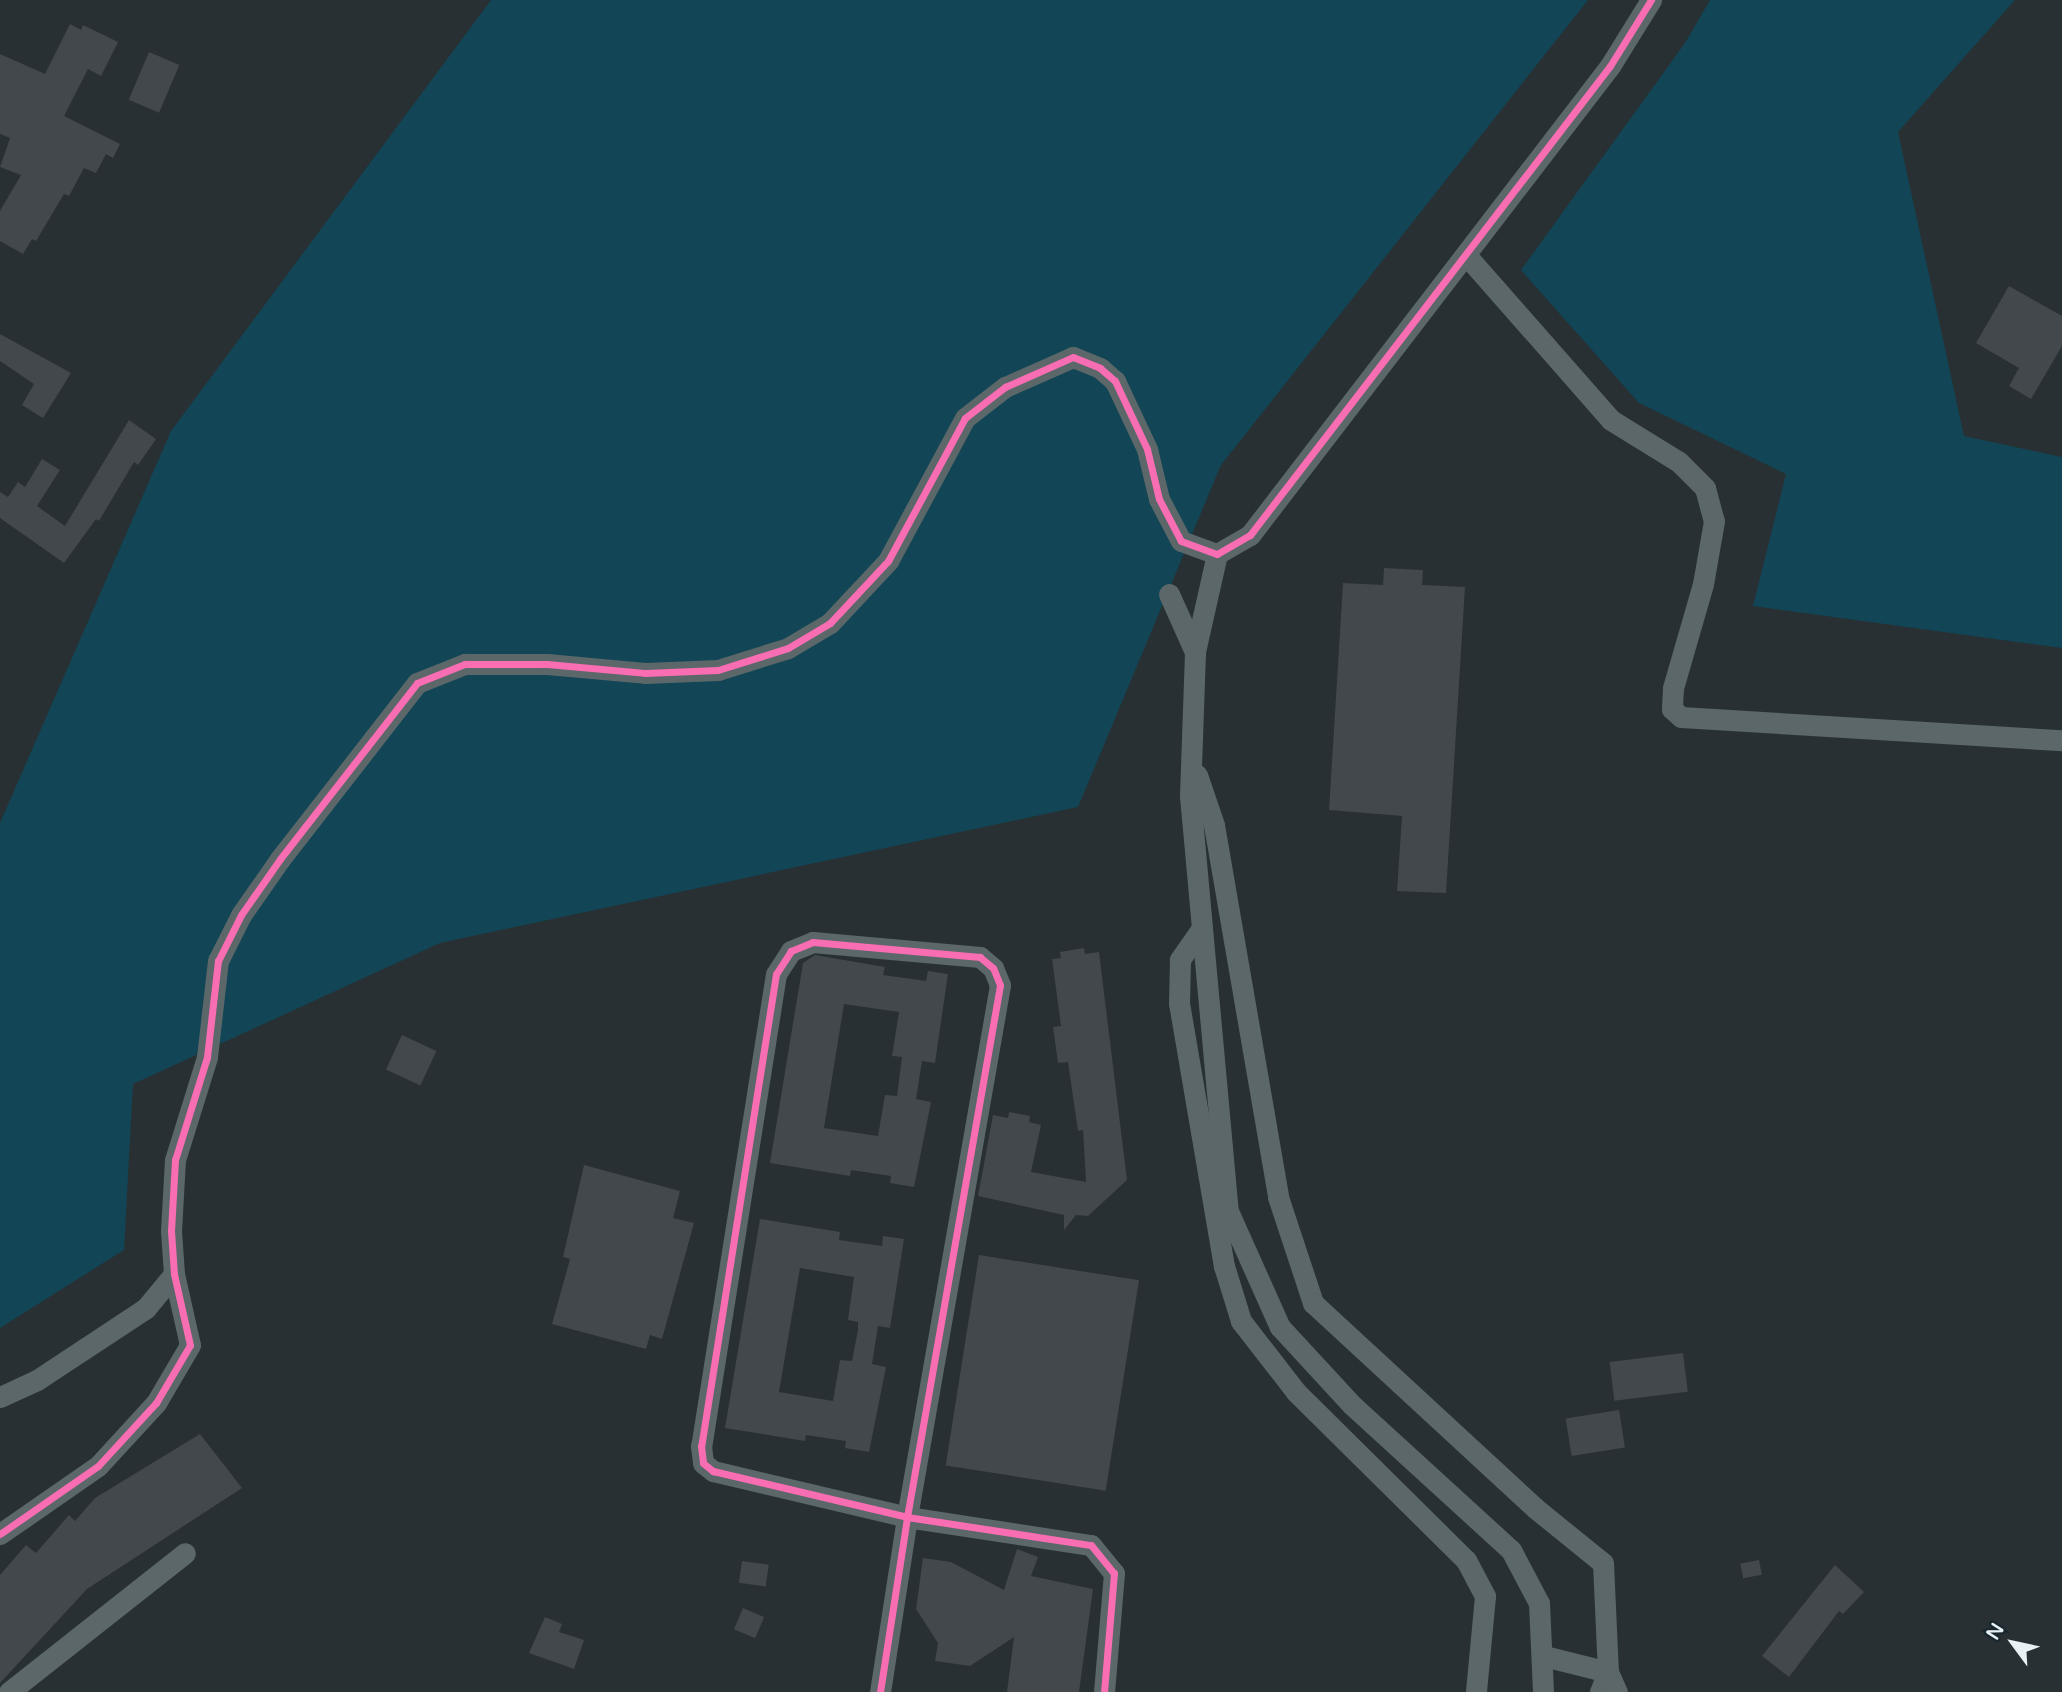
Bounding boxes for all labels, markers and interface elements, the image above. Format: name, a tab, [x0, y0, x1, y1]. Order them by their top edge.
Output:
north arrow	[1978, 1608, 2048, 1678]
text: N	[1982, 1619, 2009, 1644]

